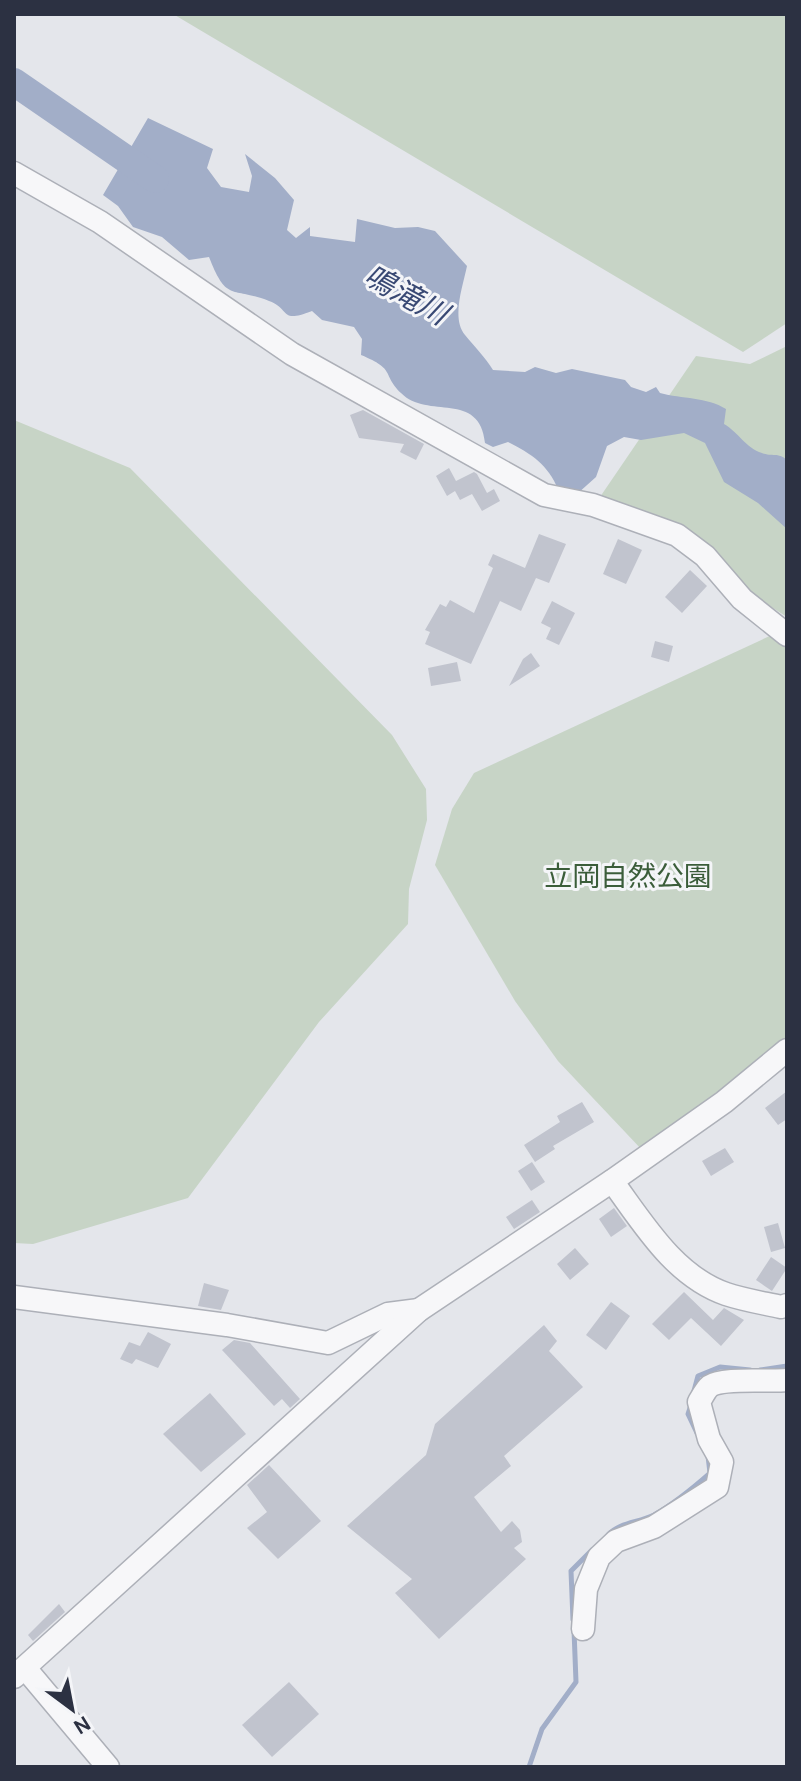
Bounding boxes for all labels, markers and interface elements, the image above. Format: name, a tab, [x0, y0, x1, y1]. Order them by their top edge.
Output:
water label: 鳴滝川	[358, 257, 457, 334]
park label: 立岡自然公園	[544, 860, 712, 893]
north arrow	[32, 1669, 112, 1749]
text: N	[68, 1710, 96, 1740]

